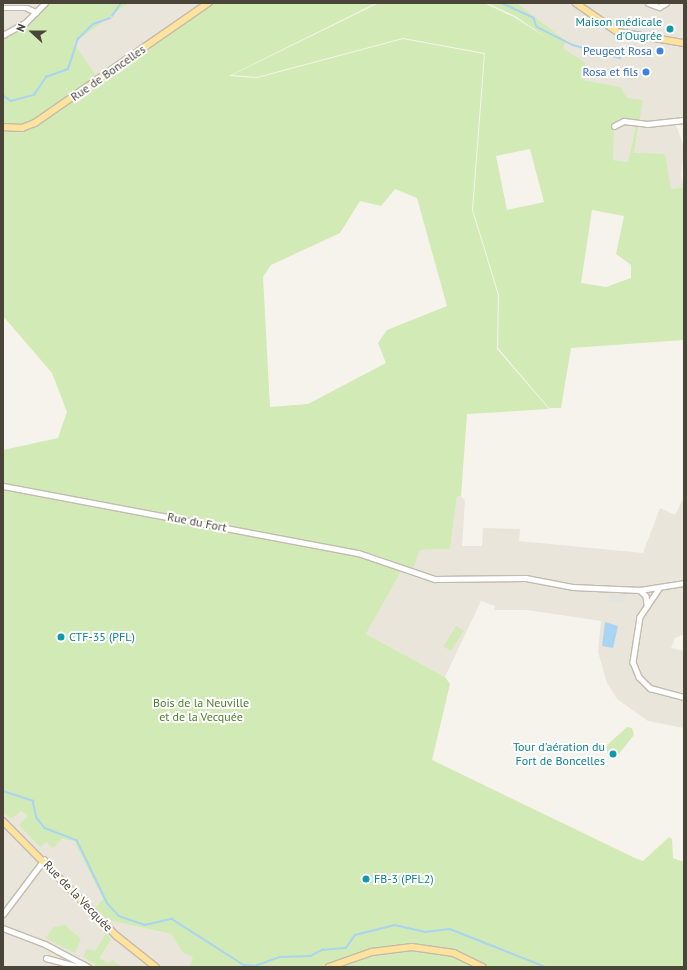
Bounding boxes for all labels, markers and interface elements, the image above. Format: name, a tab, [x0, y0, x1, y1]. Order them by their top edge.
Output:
north arrow	[12, 12, 52, 52]
place label: Maison médicale d'Ougrée	[576, 15, 662, 43]
text: N	[13, 22, 29, 34]
marker: Maison médicale d'Ougrée	[665, 24, 675, 34]
street label: Rue de Boncelles	[68, 42, 148, 104]
place label: Peugeot Rosa	[583, 44, 652, 58]
marker: Peugeot Rosa	[655, 46, 665, 56]
place label: Rosa et fils	[582, 65, 638, 79]
marker: Rosa et fils	[641, 67, 651, 77]
street label: Rue du Fort	[166, 509, 228, 535]
place label: CTF-35 (PFL)	[69, 630, 135, 644]
marker: CTF-35 (PFL)	[56, 632, 66, 642]
park label: Bois de la Neuville et de la Vecquée	[153, 696, 249, 724]
place label: Tour d'aération du Fort de Boncelles	[513, 740, 605, 768]
marker: Tour d'aération du Fort de Boncelles	[608, 749, 618, 759]
street label: Rue de la Vecquée	[40, 857, 116, 935]
place label: FB-3 (PFL2)	[374, 872, 434, 886]
marker: FB-3 (PFL2)	[361, 874, 371, 884]

